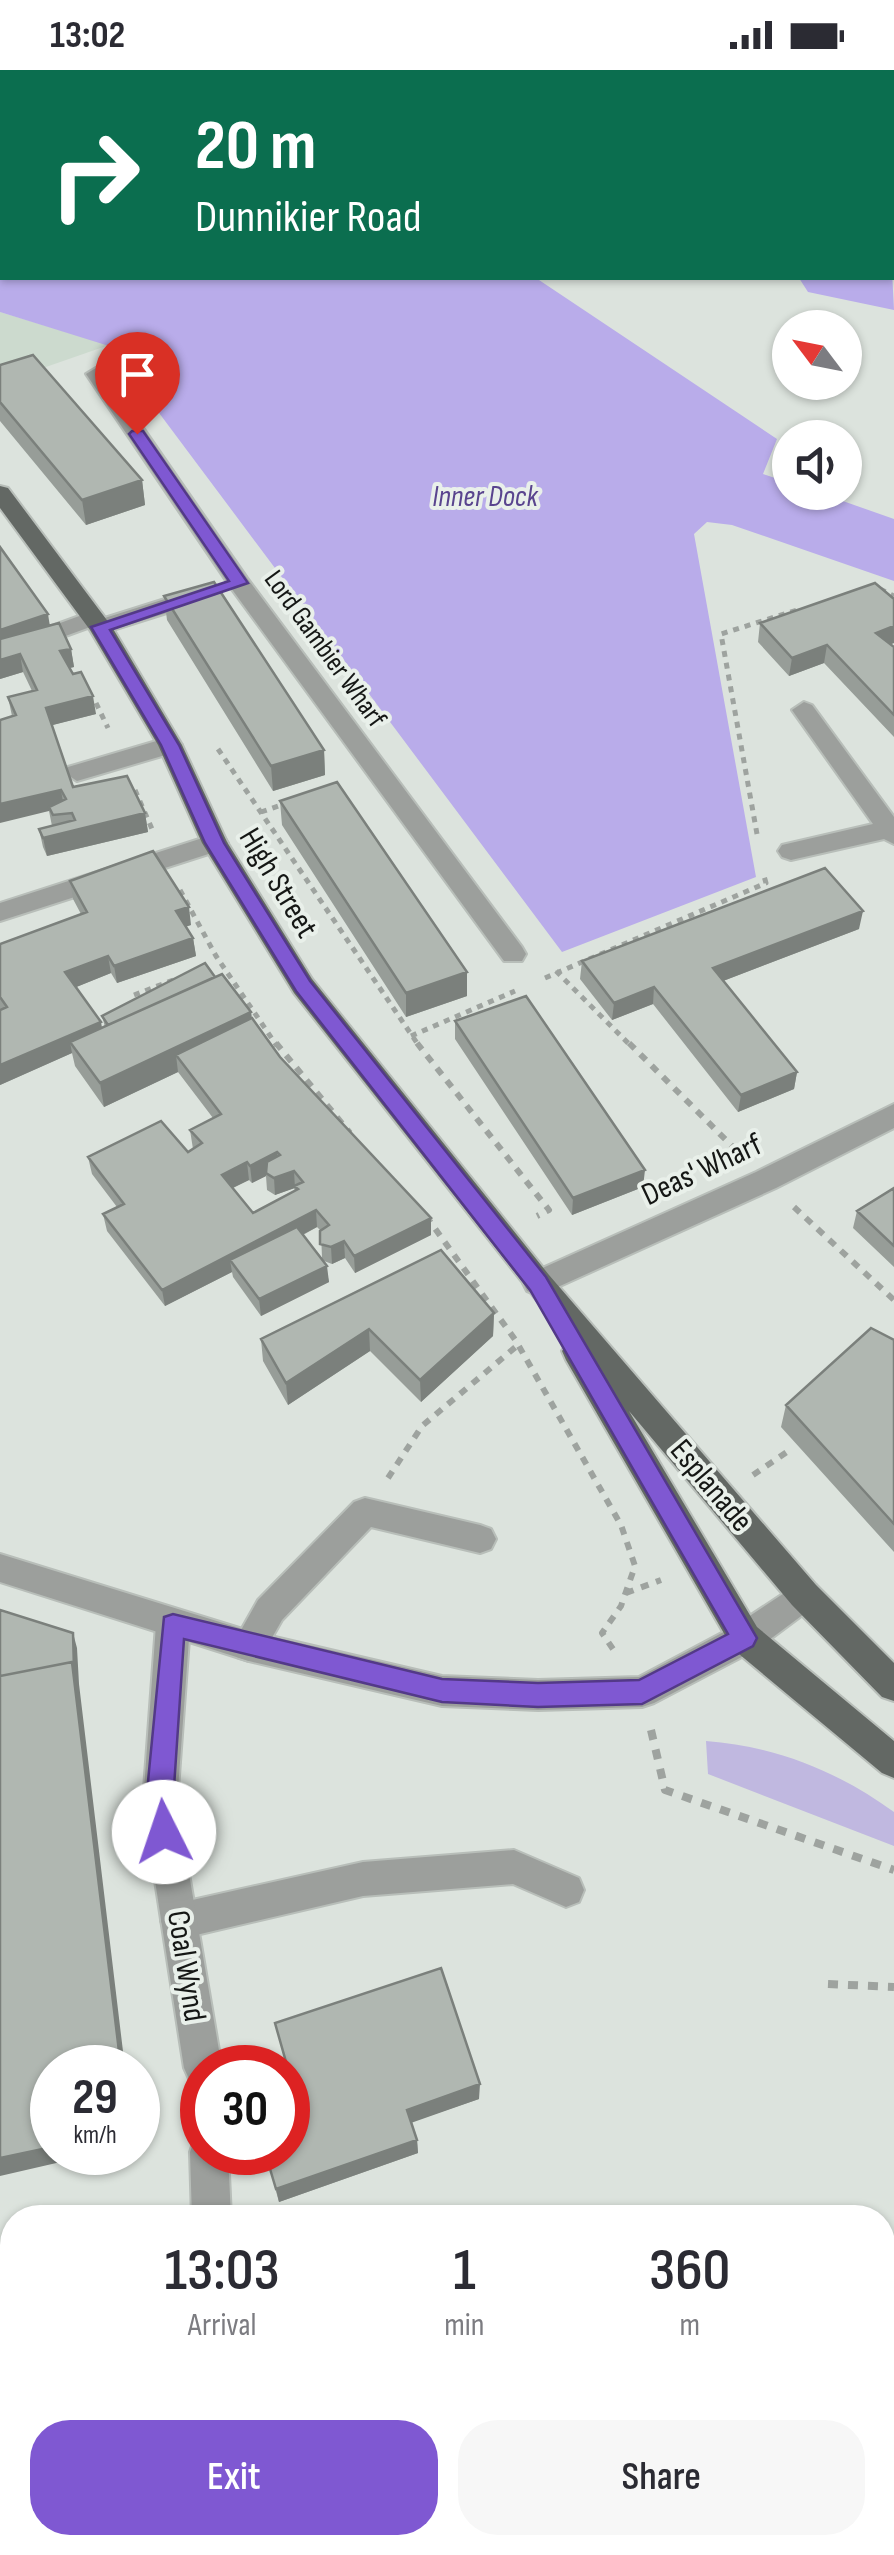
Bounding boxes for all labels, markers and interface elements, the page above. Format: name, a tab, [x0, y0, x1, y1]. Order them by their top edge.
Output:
text: 13:02	[50, 13, 125, 58]
text: 20 m	[195, 105, 316, 189]
icon: right	[30, 110, 160, 240]
text: Dunnikier Road	[195, 190, 422, 245]
north arrow	[772, 310, 862, 400]
map controls	[772, 310, 862, 510]
pin	[95, 332, 180, 435]
icon: arrive	[110, 347, 165, 402]
button: sound	[772, 420, 862, 510]
water label: Inner Dock	[432, 479, 539, 515]
street label: Lord Gambier Wharf	[257, 564, 394, 735]
street label: High Street	[230, 821, 326, 945]
street label: Deas' Wharf	[636, 1125, 769, 1215]
street label: Esplanade	[661, 1432, 761, 1540]
position arrow	[112, 1780, 216, 1884]
street label: Coal Wynd	[158, 1908, 214, 2024]
speed limit sign: 30	[180, 2045, 310, 2175]
text: 29	[72, 2068, 118, 2128]
text: km/h	[73, 2120, 117, 2151]
text: 13:03	[165, 2235, 280, 2307]
text: 1	[453, 2235, 476, 2307]
text: 360	[649, 2235, 730, 2307]
text: Arrival	[188, 2306, 257, 2345]
text: min	[444, 2306, 484, 2345]
text: m	[679, 2306, 700, 2345]
button: Exit	[30, 2420, 438, 2535]
button: Share	[458, 2420, 865, 2535]

